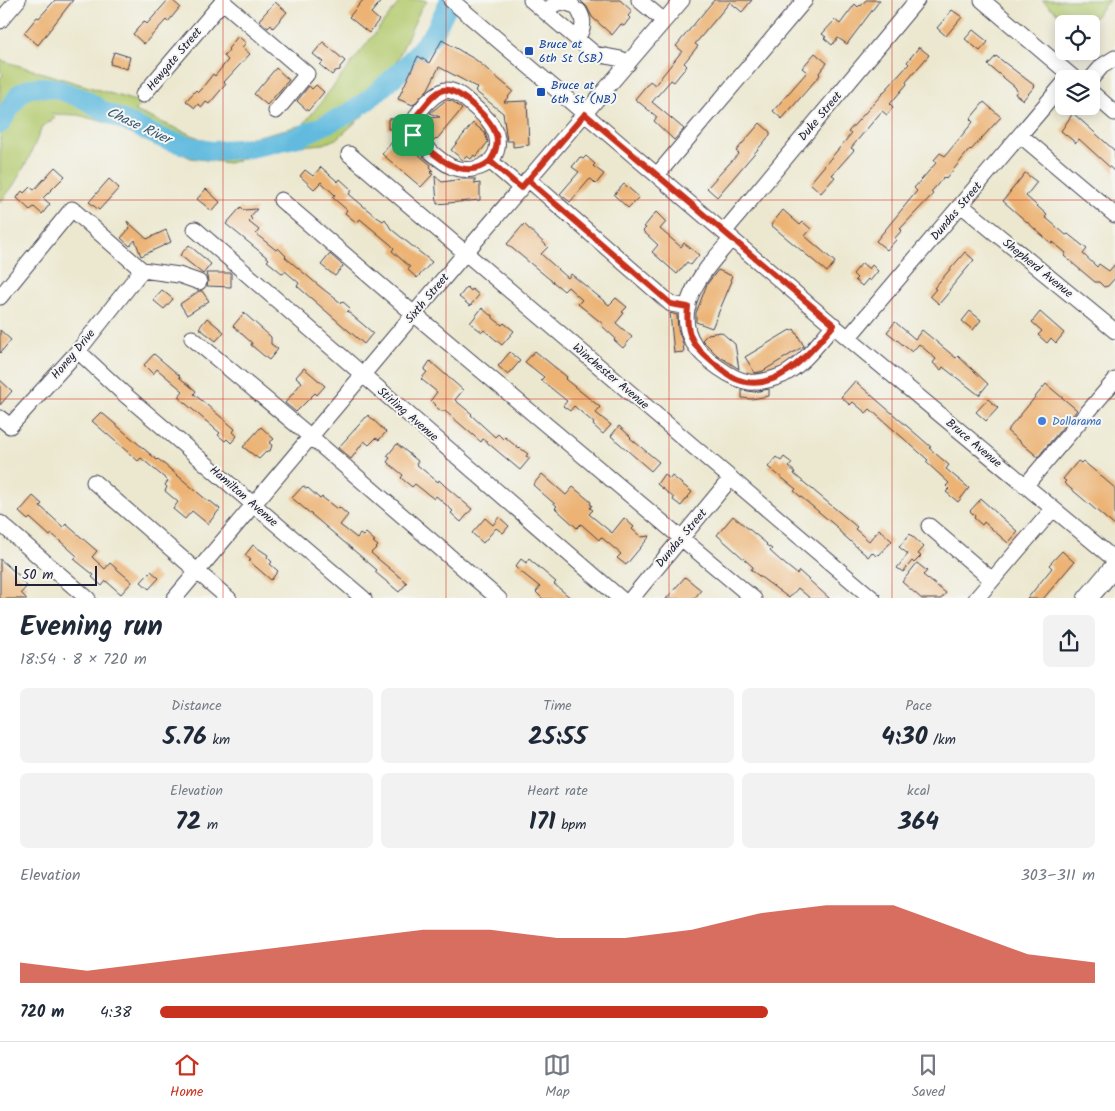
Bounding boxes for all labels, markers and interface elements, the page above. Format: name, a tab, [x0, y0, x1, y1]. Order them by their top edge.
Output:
map controls	[1055, 15, 1100, 115]
button: locate	[1055, 15, 1100, 60]
street label: Hewgate Street	[142, 23, 207, 95]
place label: Bruce at 6th St (SB)	[539, 35, 603, 68]
marker: Bruce at 6th St (SB)	[523, 45, 535, 57]
button: layers	[1055, 70, 1100, 115]
place label: Bruce at 6th St (NB)	[551, 76, 617, 109]
marker: Bruce at 6th St (NB)	[535, 86, 547, 98]
street label: Duke Street	[794, 87, 847, 145]
water label: Chase River	[103, 101, 177, 152]
pin	[392, 114, 434, 156]
icon: arrive	[399, 121, 427, 149]
street label: Dundas Street	[926, 177, 987, 245]
street label: Shepherd Avenue	[998, 234, 1077, 303]
street label: Sixth Street	[401, 269, 454, 328]
street label: Honey Drive	[47, 324, 101, 384]
street label: Winchester Avenue	[568, 339, 654, 415]
street label: Stirling Avenue	[373, 382, 443, 447]
place label: Dollarama	[1052, 412, 1102, 431]
street label: Bruce Avenue	[941, 414, 1006, 473]
marker: Dollarama	[1036, 415, 1048, 427]
street label: Hamilton Avenue	[205, 461, 283, 532]
street label: Dundas Street	[651, 504, 712, 572]
scale bar	[15, 564, 98, 587]
text: 50 m	[22, 564, 53, 586]
text: Evening run	[20, 605, 163, 650]
button: share	[1043, 615, 1095, 667]
text: 18:54 · 8 × 720 m	[20, 647, 147, 672]
text: Distance	[171, 695, 222, 717]
text: Time	[543, 695, 572, 717]
text: Pace	[905, 695, 932, 717]
text: 5.76	[163, 717, 207, 757]
text: 25:55	[528, 717, 587, 757]
text: 4:30	[881, 717, 928, 757]
text: km	[207, 729, 230, 751]
text: /km	[928, 729, 956, 751]
text: Elevation	[170, 780, 223, 802]
text: Heart rate	[527, 780, 588, 802]
text: kcal	[907, 780, 930, 802]
text: 72	[175, 802, 201, 842]
text: 171	[529, 802, 556, 842]
text: 364	[898, 802, 939, 842]
text: m	[201, 814, 218, 836]
text: bpm	[556, 814, 586, 836]
text: Elevation	[20, 863, 81, 888]
text: 303–311 m	[1021, 863, 1095, 888]
text: 720 m	[20, 1000, 64, 1025]
text: 4:38	[100, 1000, 132, 1025]
tab: Home	[170, 1051, 203, 1103]
tab: Map	[543, 1051, 571, 1103]
tab: Saved	[912, 1051, 945, 1103]

